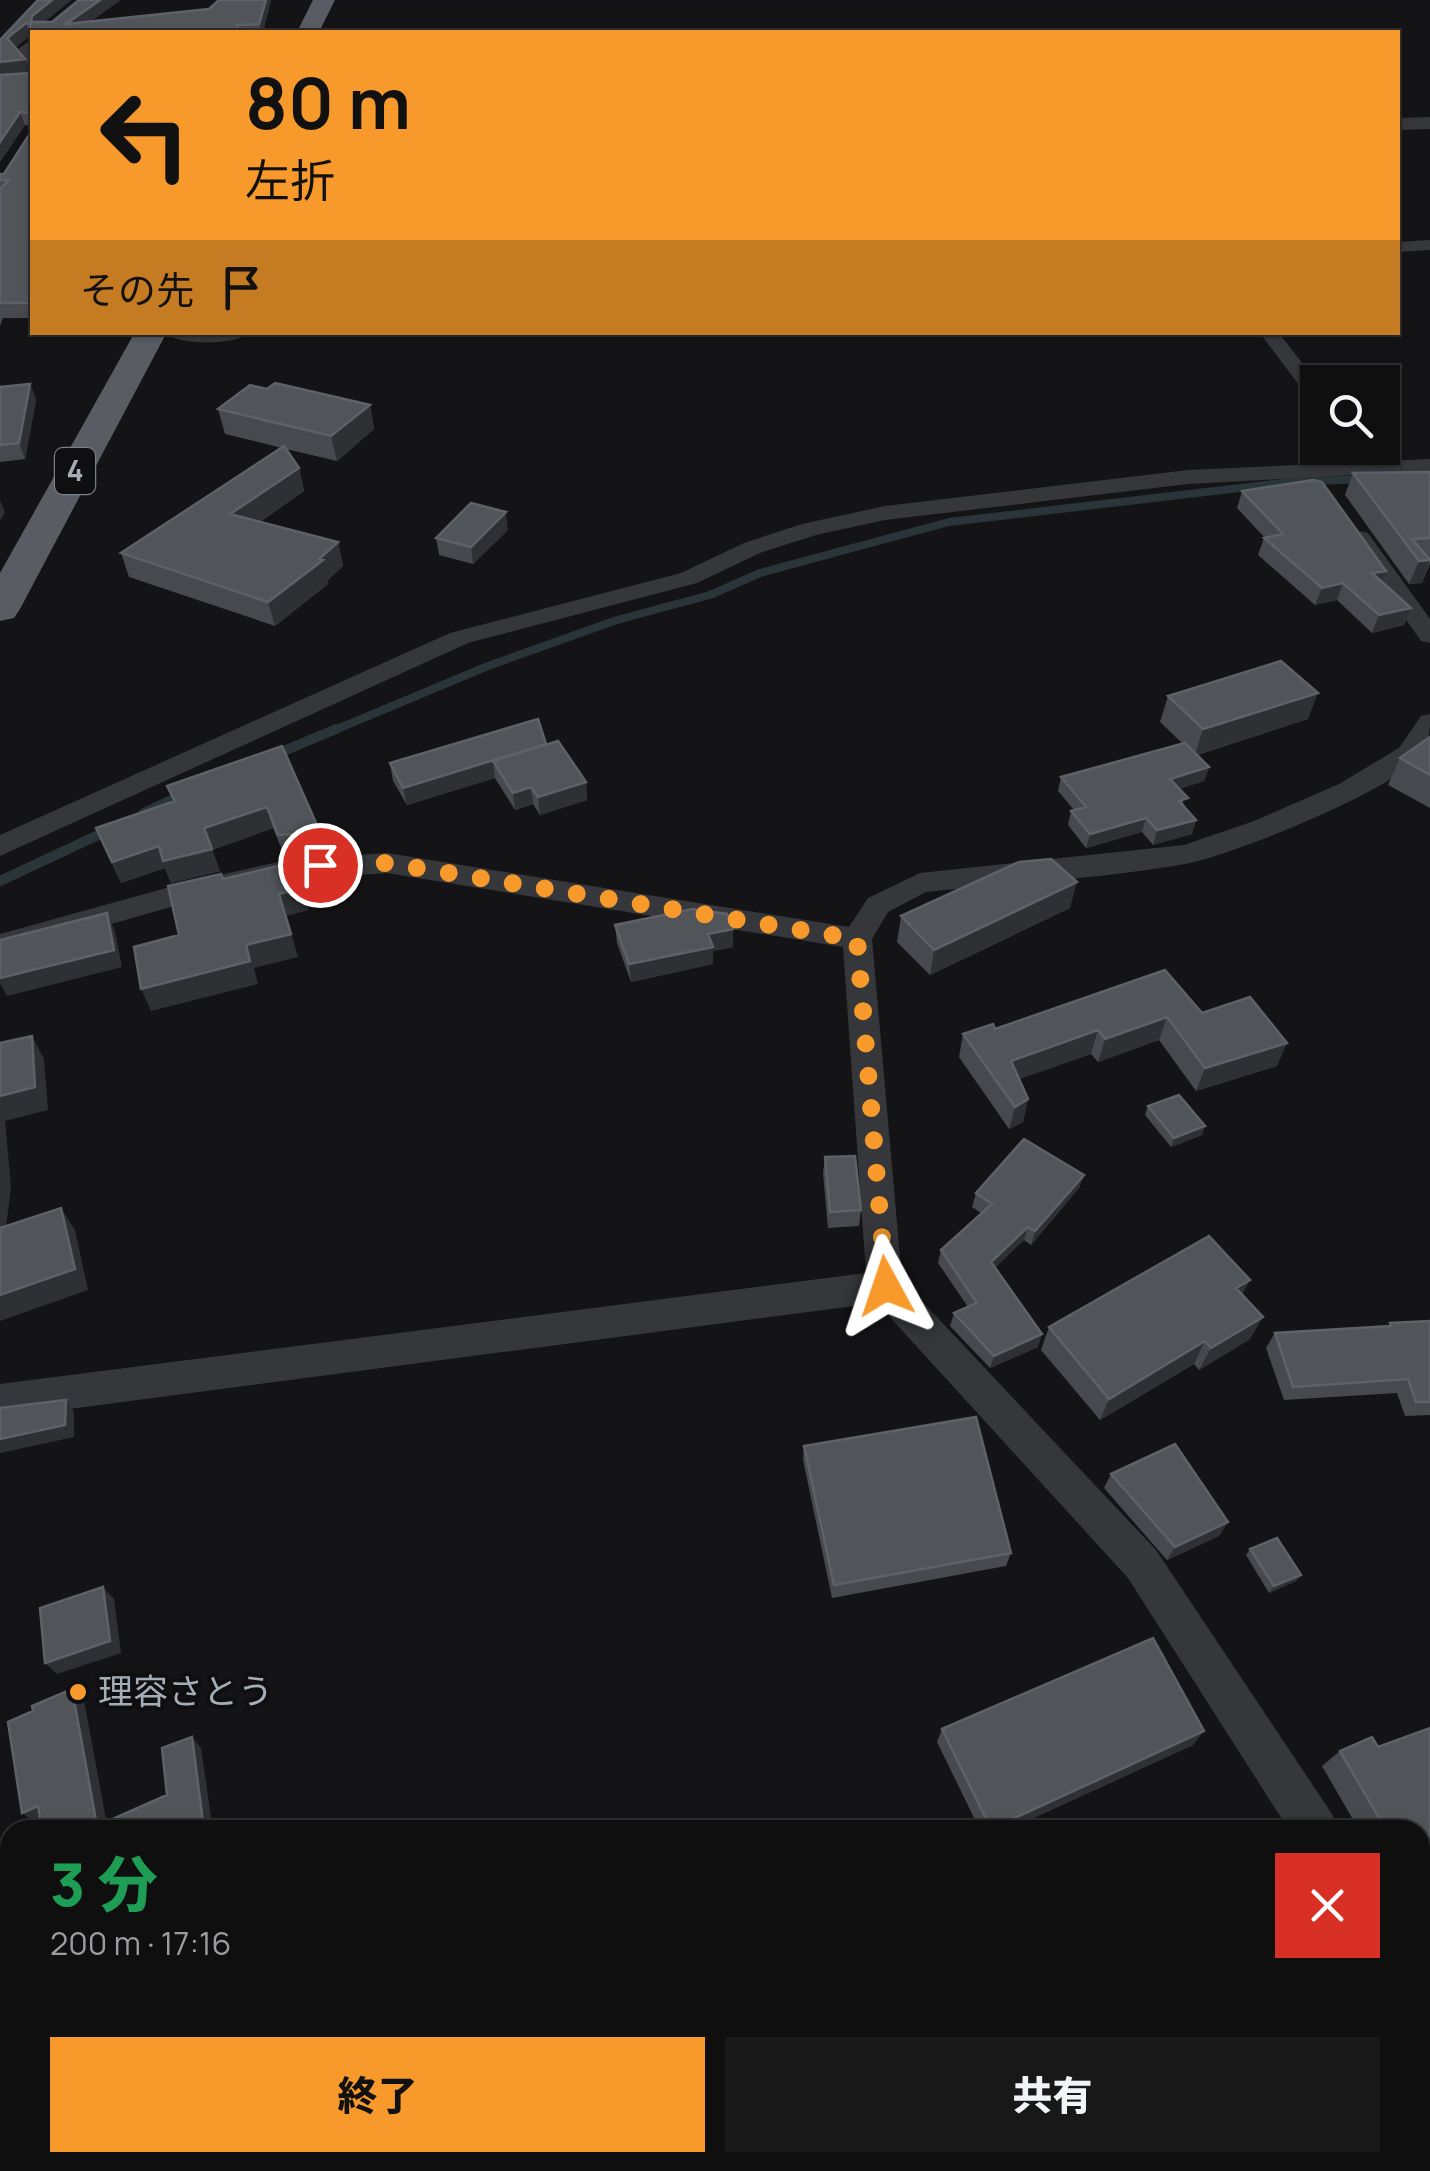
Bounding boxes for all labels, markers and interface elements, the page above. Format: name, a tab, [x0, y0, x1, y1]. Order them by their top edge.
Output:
text: 80 m	[245, 54, 411, 150]
icon: left	[80, 70, 210, 200]
text: 左折	[245, 149, 335, 211]
icon: arrive	[214, 260, 269, 315]
text: その先	[80, 263, 194, 315]
map controls	[1300, 365, 1400, 465]
button: search	[1300, 365, 1400, 465]
road number: 4	[55, 448, 95, 494]
pin	[278, 823, 363, 908]
icon: arrive	[293, 838, 348, 893]
position arrow	[834, 1234, 938, 1338]
place label: 理容さとう	[98, 1667, 273, 1715]
marker: 理容さとう	[67, 1681, 89, 1703]
text: 3 分	[50, 1842, 157, 1924]
button: close	[1275, 1853, 1380, 1958]
text: 200 m · 17:16	[50, 1921, 231, 1965]
button: 終了	[50, 2037, 705, 2152]
button: 共有	[725, 2037, 1380, 2152]

